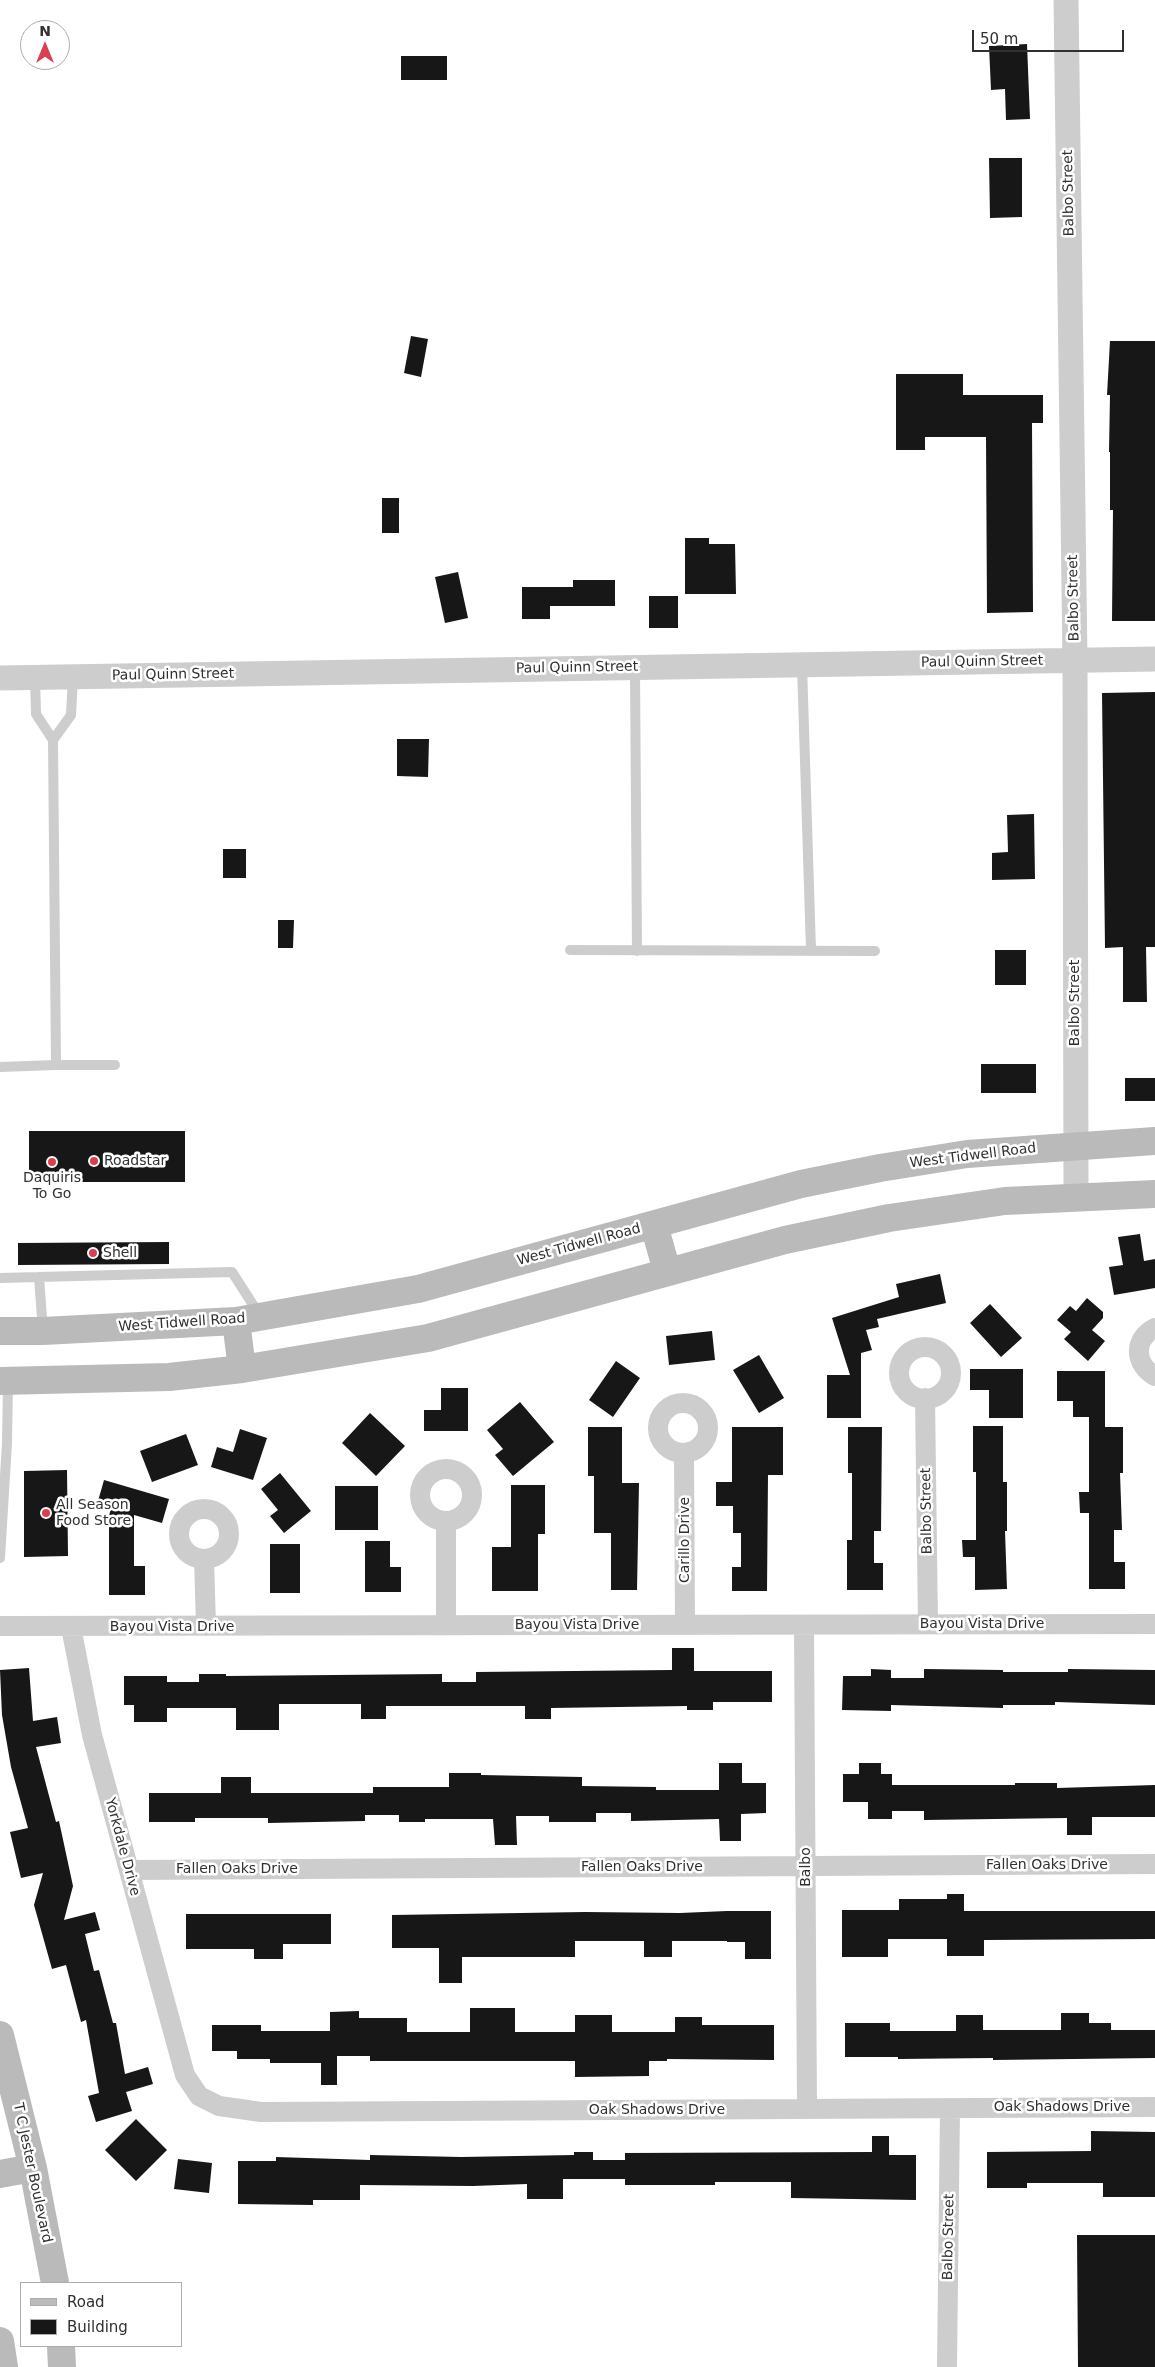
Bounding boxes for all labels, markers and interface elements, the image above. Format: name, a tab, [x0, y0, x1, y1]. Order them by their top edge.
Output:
north arrow	[20, 20, 70, 70]
scale bar	[975, 20, 1128, 52]
text: N	[39, 23, 51, 39]
text: 50 m	[980, 30, 1018, 48]
street label: Balbo Street	[1060, 150, 1078, 236]
street label: Balbo Street	[1065, 555, 1083, 641]
street label: Paul Quinn Street	[921, 653, 1043, 671]
street label: Paul Quinn Street	[516, 659, 638, 677]
street label: Paul Quinn Street	[112, 666, 234, 684]
street label: Balbo Street	[1067, 960, 1083, 1046]
street label: West Tidwell Road	[909, 1140, 1037, 1172]
place label: Roadstar	[104, 1153, 166, 1169]
marker: Roadstar	[88, 1155, 100, 1167]
marker: Daquiris To Go	[46, 1156, 58, 1168]
place label: Daquiris To Go	[23, 1170, 81, 1202]
street label: West Tidwell Road	[515, 1220, 643, 1270]
place label: Shell	[103, 1245, 137, 1261]
marker: Shell	[87, 1247, 99, 1259]
street label: West Tidwell Road	[118, 1310, 246, 1336]
street label: Balbo Street	[918, 1468, 936, 1554]
place label: All Season Food Store	[56, 1497, 131, 1530]
street label: Carillo Drive	[677, 1497, 693, 1583]
marker: All Season Food Store	[40, 1507, 52, 1519]
street label: Bayou Vista Drive	[920, 1616, 1044, 1632]
street label: Bayou Vista Drive	[515, 1617, 639, 1633]
street label: Bayou Vista Drive	[110, 1619, 234, 1635]
street label: Yorkdale Drive	[101, 1796, 143, 1898]
street label: Balbo	[798, 1847, 814, 1887]
street label: Fallen Oaks Drive	[986, 1857, 1108, 1873]
street label: Fallen Oaks Drive	[581, 1859, 703, 1875]
street label: Fallen Oaks Drive	[176, 1861, 298, 1877]
street label: Oak Shadows Drive	[994, 2099, 1130, 2115]
street label: T C Jester Boulevard	[9, 2102, 55, 2244]
street label: Oak Shadows Drive	[589, 2102, 725, 2118]
street label: Balbo Street	[940, 2194, 958, 2280]
legend	[20, 2282, 182, 2347]
text: Road	[67, 2293, 105, 2311]
text: Building	[67, 2318, 128, 2336]

